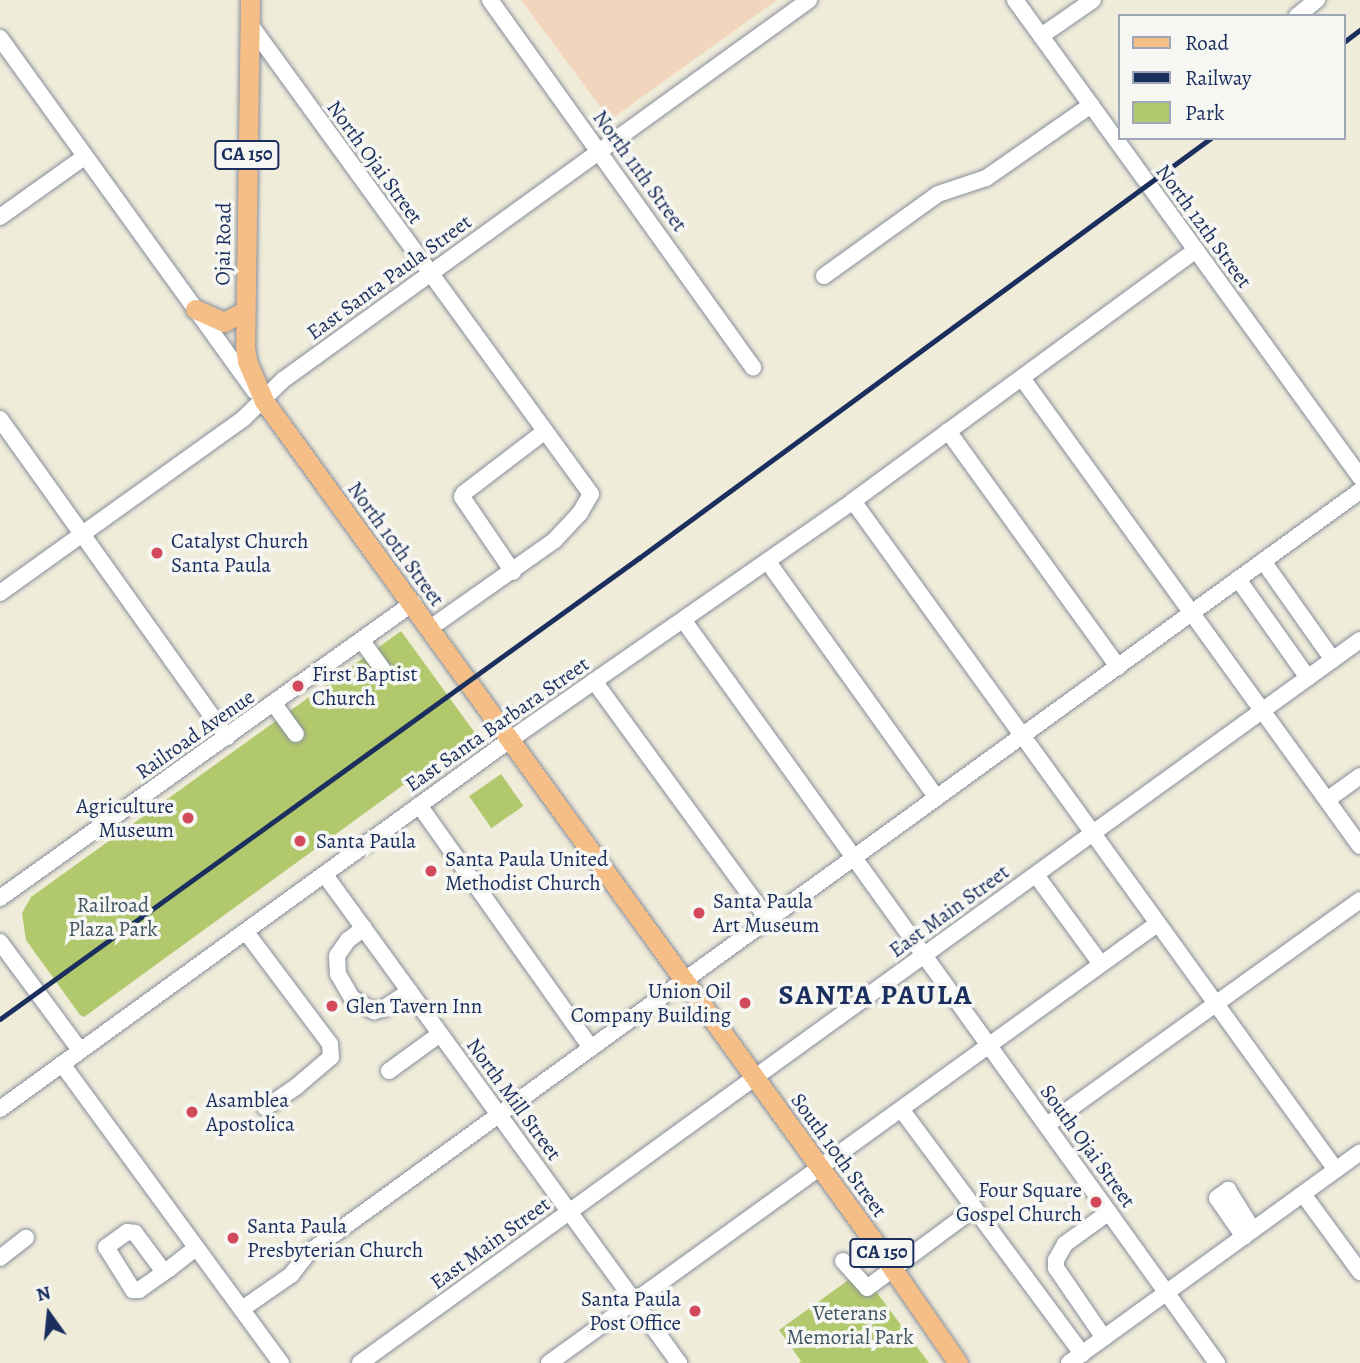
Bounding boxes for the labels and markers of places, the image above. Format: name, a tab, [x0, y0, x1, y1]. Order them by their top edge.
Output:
place label: Catalyst Church Santa Paula	[171, 528, 308, 578]
marker: Catalyst Church Santa Paula	[149, 545, 165, 561]
place label: First Baptist Church	[312, 661, 417, 711]
marker: First Baptist Church	[290, 678, 306, 694]
place label: Agriculture Museum	[76, 793, 174, 843]
marker: Agriculture Museum	[180, 810, 196, 826]
place label: Santa Paula	[316, 828, 416, 854]
marker: Santa Paula	[290, 831, 310, 851]
place label: Santa Paula United Methodist Church	[445, 846, 608, 896]
marker: Santa Paula United Methodist Church	[423, 863, 439, 879]
place label: Santa Paula Art Museum	[713, 888, 819, 938]
marker: Santa Paula Art Museum	[691, 905, 707, 921]
place label: Union Oil Company Building	[571, 978, 731, 1028]
place label: Glen Tavern Inn	[346, 993, 482, 1019]
marker: Union Oil Company Building	[737, 995, 753, 1011]
marker: Glen Tavern Inn	[324, 998, 340, 1014]
place label: Asamblea Apostolica	[206, 1087, 295, 1137]
marker: Asamblea Apostolica	[184, 1104, 200, 1120]
place label: Four Square Gospel Church	[956, 1177, 1082, 1227]
marker: Four Square Gospel Church	[1088, 1194, 1104, 1210]
place label: Santa Paula Presbyterian Church	[247, 1213, 423, 1263]
marker: Santa Paula Presbyterian Church	[225, 1230, 241, 1246]
place label: Santa Paula Post Office	[581, 1286, 681, 1336]
marker: Santa Paula Post Office	[687, 1303, 703, 1319]

